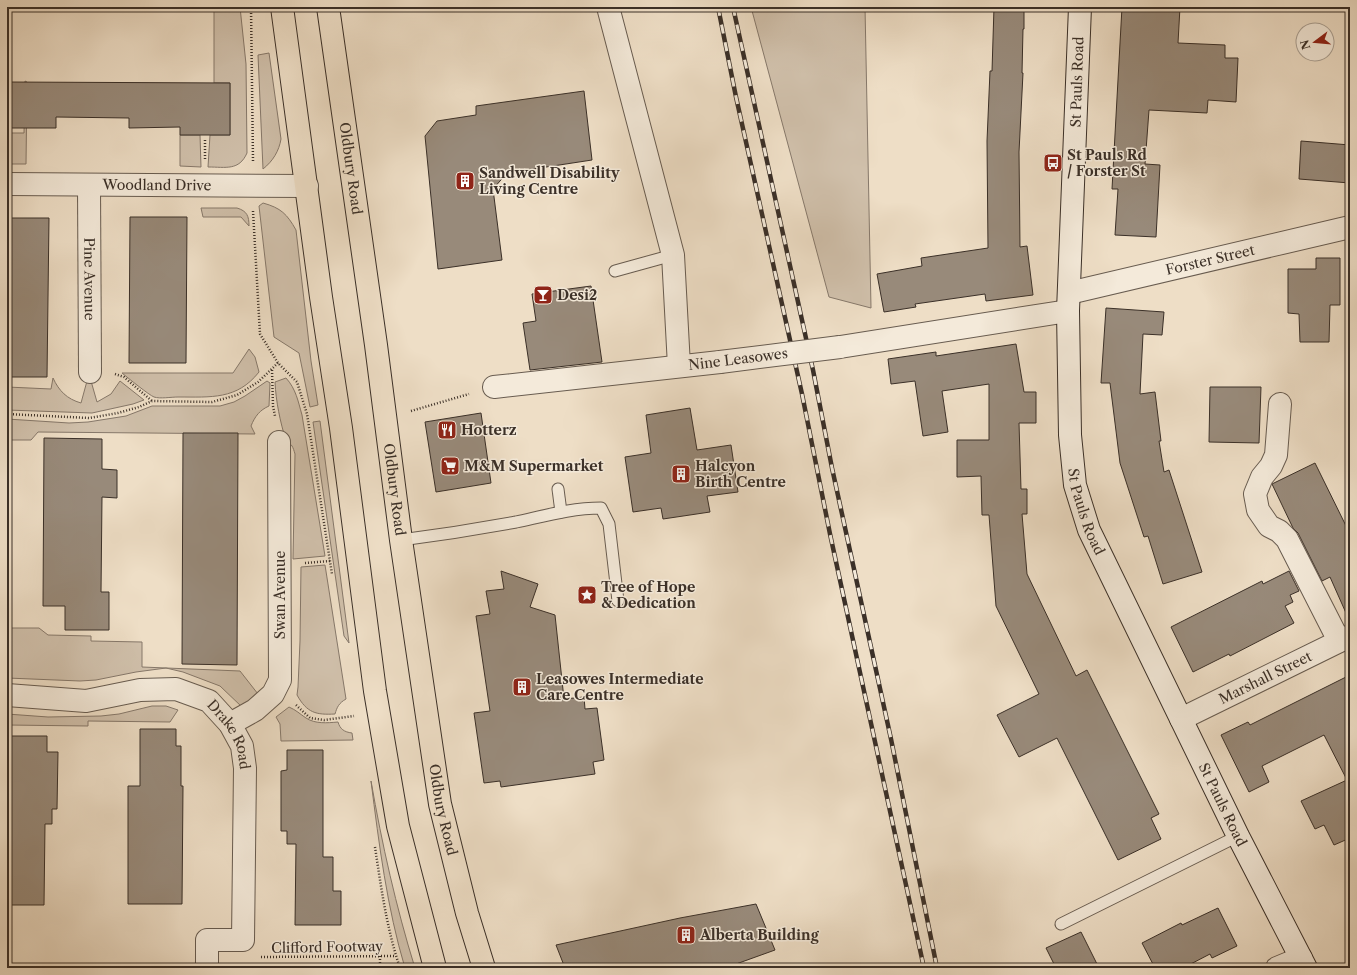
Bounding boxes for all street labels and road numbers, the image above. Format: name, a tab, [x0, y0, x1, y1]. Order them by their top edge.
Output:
street label: St Pauls Road	[1066, 36, 1088, 128]
street label: Oldbury Road	[335, 121, 366, 216]
street label: Woodland Drive	[101, 176, 212, 194]
street label: Pine Avenue	[80, 237, 99, 321]
street label: Forster Street	[1164, 241, 1257, 279]
street label: Nine Leasowes	[687, 344, 789, 374]
street label: Oldbury Road	[380, 442, 409, 537]
street label: St Pauls Road	[1064, 467, 1109, 558]
street label: Swan Avenue	[271, 551, 289, 639]
street label: Marshall Street	[1216, 647, 1315, 708]
street label: Drake Road	[203, 696, 254, 771]
street label: St Pauls Road	[1195, 760, 1251, 850]
street label: Oldbury Road	[425, 763, 462, 858]
street label: Clifford Footway	[271, 937, 383, 957]

